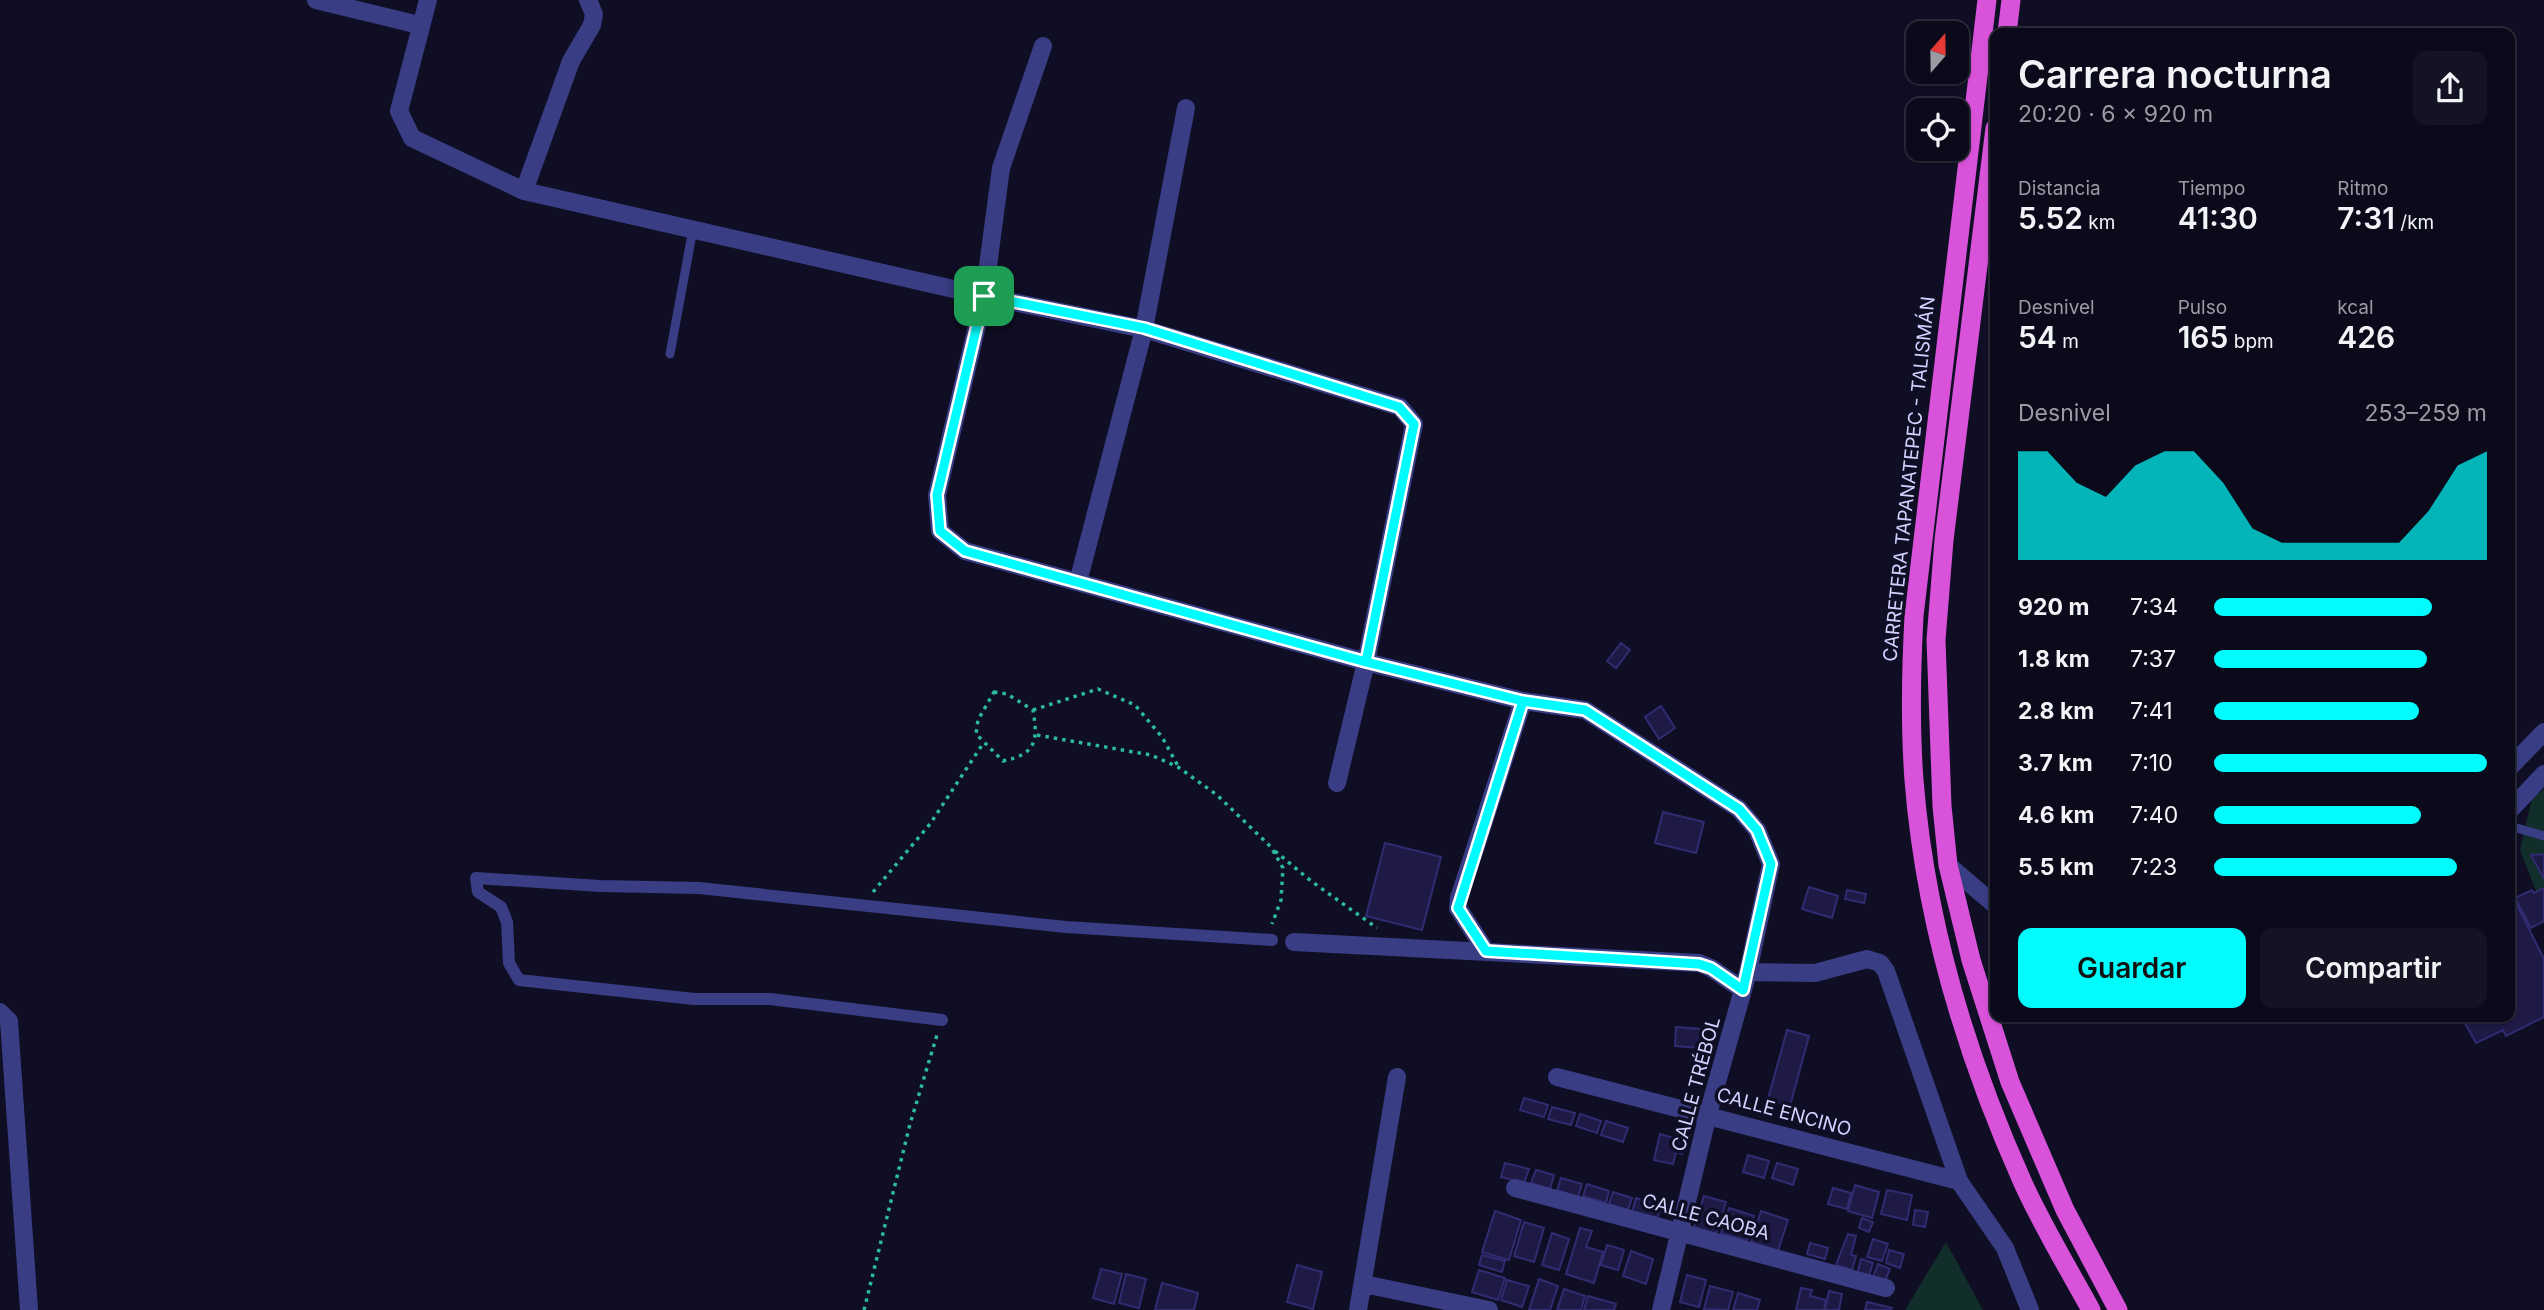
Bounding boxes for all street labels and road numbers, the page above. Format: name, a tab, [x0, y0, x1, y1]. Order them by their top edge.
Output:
street label: CARRETERA TAPANATEPEC - TALISMÁN	[1877, 295, 1940, 663]
street label: CALLE TRÉBOL	[1666, 1014, 1725, 1154]
street label: CALLE ENCINO	[1714, 1083, 1854, 1141]
street label: CALLE CAOBA	[1640, 1189, 1772, 1245]

